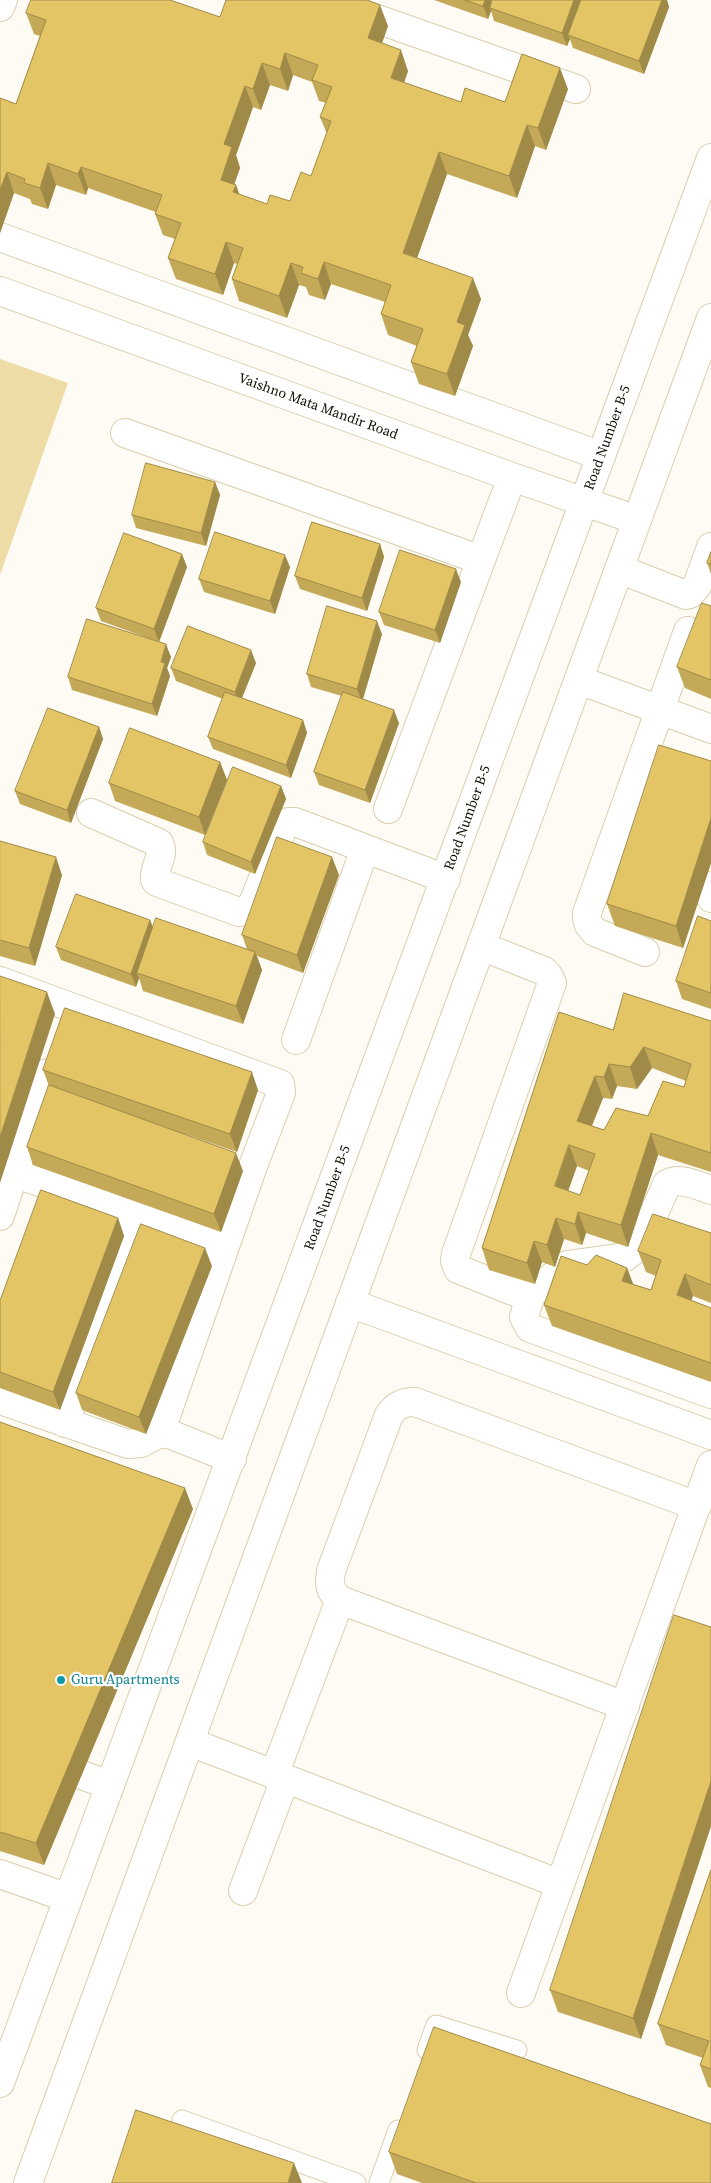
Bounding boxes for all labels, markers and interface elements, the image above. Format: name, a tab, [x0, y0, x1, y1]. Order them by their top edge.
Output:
street label: Vaishno Mata Mandir Road	[236, 370, 400, 444]
street label: Road Number B-5	[581, 383, 635, 493]
street label: Road Number B-5	[441, 763, 495, 873]
street label: Road Number B-5	[301, 1143, 355, 1253]
place label: Guru Apartments	[71, 1672, 180, 1688]
marker: Guru Apartments	[55, 1674, 67, 1686]

